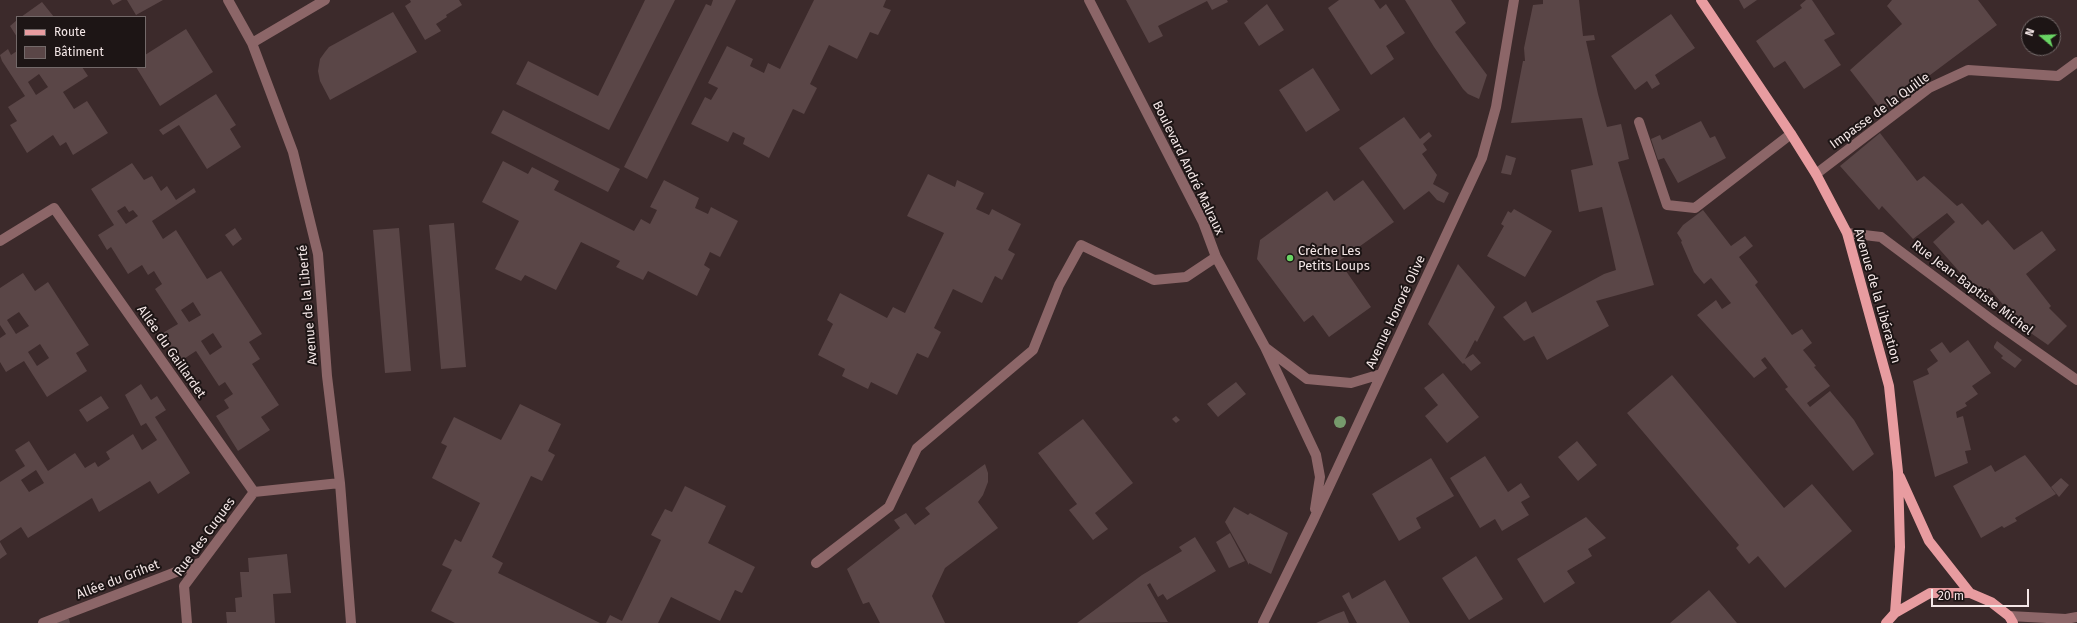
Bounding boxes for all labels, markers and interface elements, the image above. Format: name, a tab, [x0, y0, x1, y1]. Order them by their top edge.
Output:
legend	[16, 16, 146, 68]
north arrow	[2021, 16, 2061, 56]
text: Route	[54, 25, 86, 39]
text: N	[2023, 27, 2037, 38]
text: Bâtiment	[54, 45, 104, 59]
street label: Impasse de la Quille	[1827, 70, 1933, 152]
street label: Boulevard André Malraux	[1149, 98, 1227, 238]
street label: Avenue de la Libération	[1850, 227, 1904, 365]
street label: Rue Jean-Baptiste Michel	[1908, 237, 2036, 339]
place label: Crèche Les Petits Loups	[1298, 243, 1370, 274]
street label: Avenue de la Liberté	[295, 244, 321, 366]
marker: Crèche Les Petits Loups	[1285, 253, 1295, 263]
street label: Avenue Honoré Olive	[1363, 253, 1429, 371]
street label: Allée du Gaillardet	[133, 303, 209, 401]
street label: Rue des Cuques	[171, 495, 239, 579]
street label: Allée du Grihet	[74, 557, 162, 603]
scale bar	[1933, 581, 2031, 607]
text: 20 m	[1938, 589, 1964, 603]

